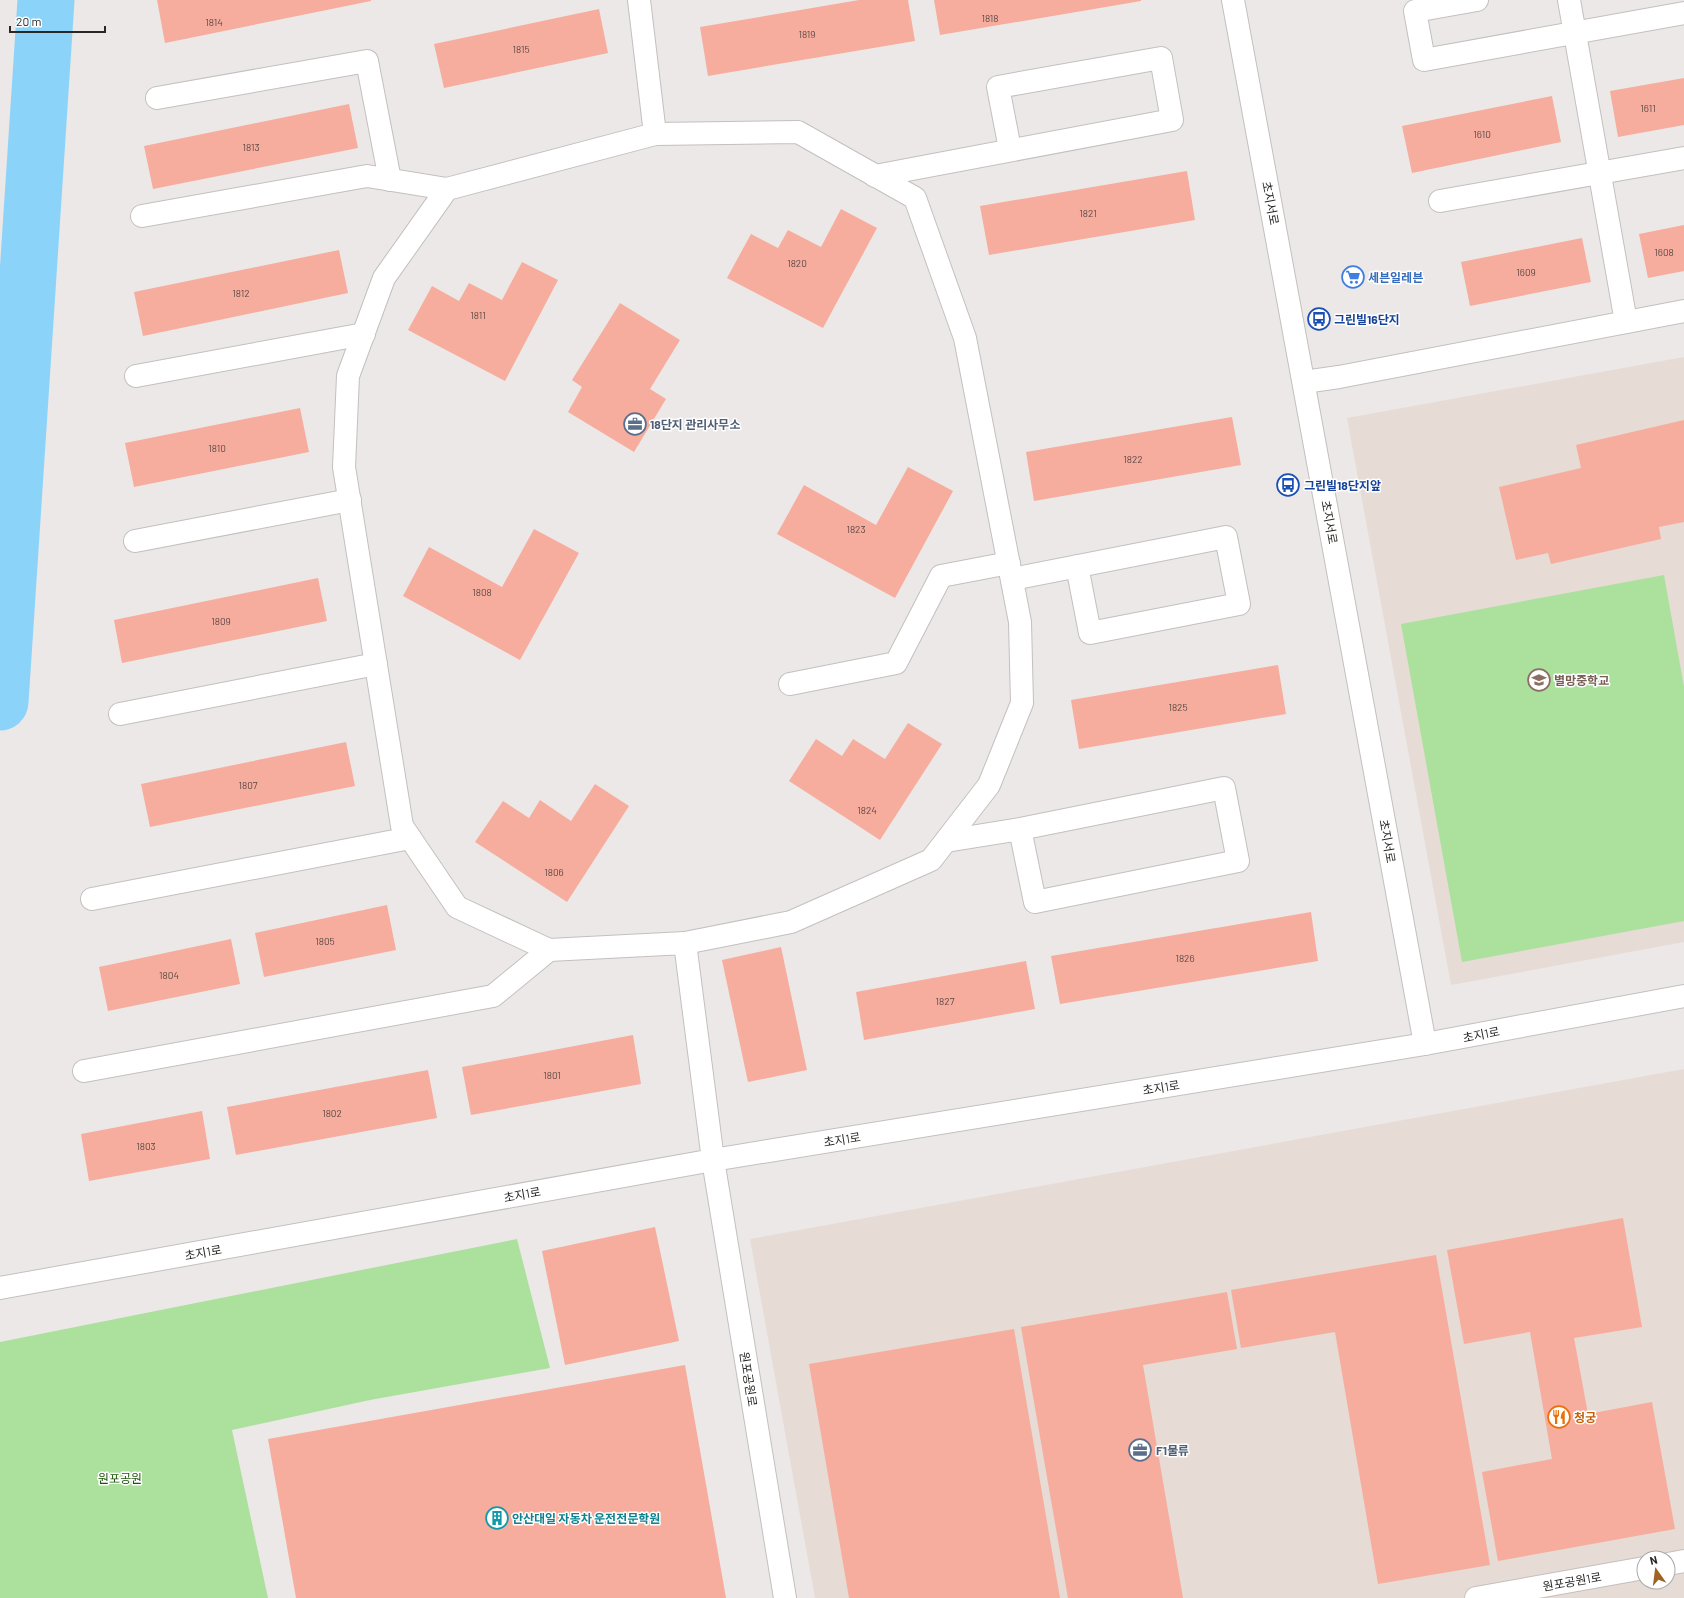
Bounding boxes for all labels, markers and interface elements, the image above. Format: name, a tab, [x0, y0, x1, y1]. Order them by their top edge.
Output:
scale bar	[10, 8, 105, 34]
house number: 1818	[981, 12, 999, 24]
text: 20 m	[16, 14, 42, 28]
house number: 1814	[205, 16, 223, 28]
house number: 1819	[798, 28, 816, 40]
house number: 1815	[512, 43, 530, 55]
house number: 1611	[1640, 102, 1656, 114]
house number: 1610	[1473, 128, 1491, 140]
house number: 1813	[242, 141, 260, 153]
street label: 초지서로	[1260, 180, 1282, 226]
house number: 1821	[1079, 207, 1097, 219]
house number: 1608	[1654, 246, 1674, 258]
house number: 1820	[787, 257, 807, 269]
supermarket icon: 세븐일레븐	[1340, 264, 1366, 290]
house number: 1609	[1516, 266, 1536, 278]
place label: 세븐일레븐	[1368, 270, 1423, 284]
house number: 1812	[232, 287, 250, 299]
bus stop icon: 그린빌16단지	[1306, 306, 1332, 332]
house number: 1811	[470, 309, 486, 321]
place label: 그린빌16단지	[1334, 312, 1400, 326]
office icon: 18단지 관리사무소	[622, 411, 648, 437]
place label: 18단지 관리사무소	[650, 417, 740, 431]
house number: 1810	[208, 442, 226, 454]
house number: 1822	[1123, 453, 1143, 465]
bus stop icon: 그린빌18단지앞	[1275, 472, 1301, 498]
place label: 그린빌18단지앞	[1304, 478, 1381, 492]
street label: 초지서로	[1319, 499, 1341, 545]
house number: 1823	[846, 523, 866, 535]
house number: 1808	[472, 586, 492, 598]
house number: 1809	[211, 615, 231, 627]
school or university icon: 별망중학교	[1526, 667, 1552, 693]
place label: 별망중학교	[1554, 673, 1609, 687]
house number: 1825	[1168, 701, 1188, 713]
house number: 1807	[238, 779, 258, 791]
house number: 1824	[857, 804, 877, 816]
street label: 초지서로	[1377, 818, 1399, 864]
house number: 1806	[544, 866, 564, 878]
house number: 1805	[315, 935, 335, 947]
house number: 1826	[1175, 952, 1195, 964]
house number: 1804	[159, 969, 179, 981]
house number: 1827	[936, 995, 955, 1007]
street label: 초지1로	[1461, 1024, 1501, 1044]
house number: 1801	[543, 1069, 561, 1081]
street label: 초지1로	[1141, 1077, 1181, 1097]
house number: 1802	[322, 1107, 342, 1119]
street label: 초지1로	[822, 1129, 862, 1149]
house number: 1803	[136, 1140, 156, 1152]
street label: 초지1로	[502, 1184, 542, 1204]
street label: 초지1로	[183, 1242, 223, 1262]
street label: 원포공원로	[738, 1351, 760, 1407]
restaurant icon: 청궁	[1546, 1404, 1572, 1430]
place label: 청궁	[1574, 1410, 1596, 1424]
office icon: F1물류	[1127, 1437, 1153, 1463]
place label: F1물류	[1156, 1443, 1189, 1457]
park label: 원포공원	[98, 1471, 142, 1485]
building icon: 안산대일 자동차 운전전문학원	[484, 1505, 510, 1531]
place label: 안산대일 자동차 운전전문학원	[512, 1511, 660, 1525]
north arrow	[1636, 1550, 1676, 1590]
text: N	[1648, 1553, 1659, 1567]
street label: 원포공원1로	[1542, 1569, 1602, 1593]

